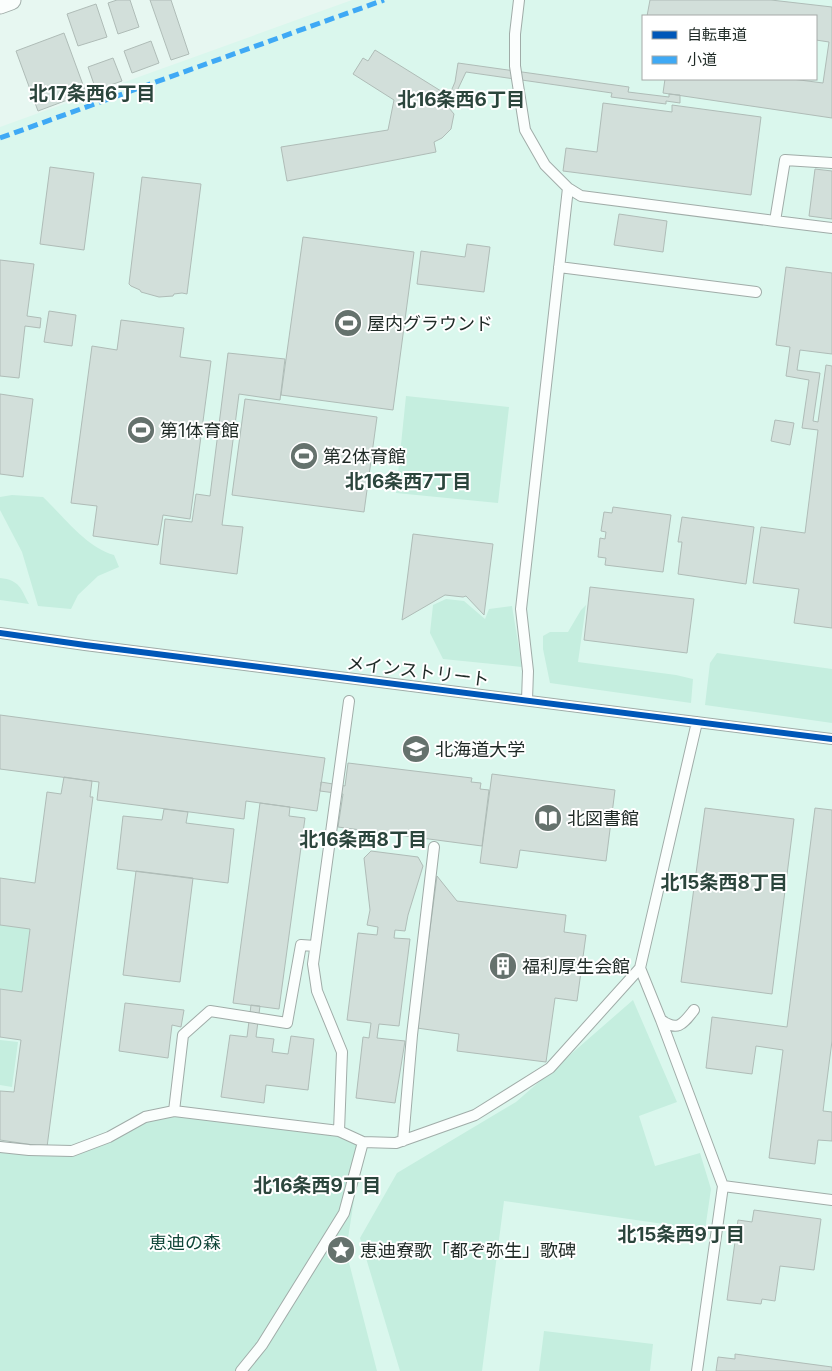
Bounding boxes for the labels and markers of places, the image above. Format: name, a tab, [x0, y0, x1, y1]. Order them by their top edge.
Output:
sports icon: 屋内グラウンド	[333, 308, 363, 338]
place label: 屋内グラウンド	[367, 313, 493, 334]
sports icon: 第1体育館	[126, 415, 156, 445]
place label: 第1体育館	[160, 420, 239, 441]
sports icon: 第2体育館	[289, 441, 319, 471]
place label: 第2体育館	[323, 446, 406, 467]
school or university icon: 北海道大学	[401, 734, 431, 764]
place label: 北海道大学	[435, 739, 525, 760]
library icon: 北図書館	[533, 803, 563, 833]
place label: 北図書館	[567, 808, 639, 829]
building icon: 福利厚生会館	[488, 951, 518, 981]
place label: 福利厚生会館	[522, 956, 630, 977]
place icon: 恵迪寮歌「都ぞ弥生」歌碑	[326, 1235, 356, 1265]
place label: 恵迪寮歌「都ぞ弥生」歌碑	[360, 1240, 576, 1261]

